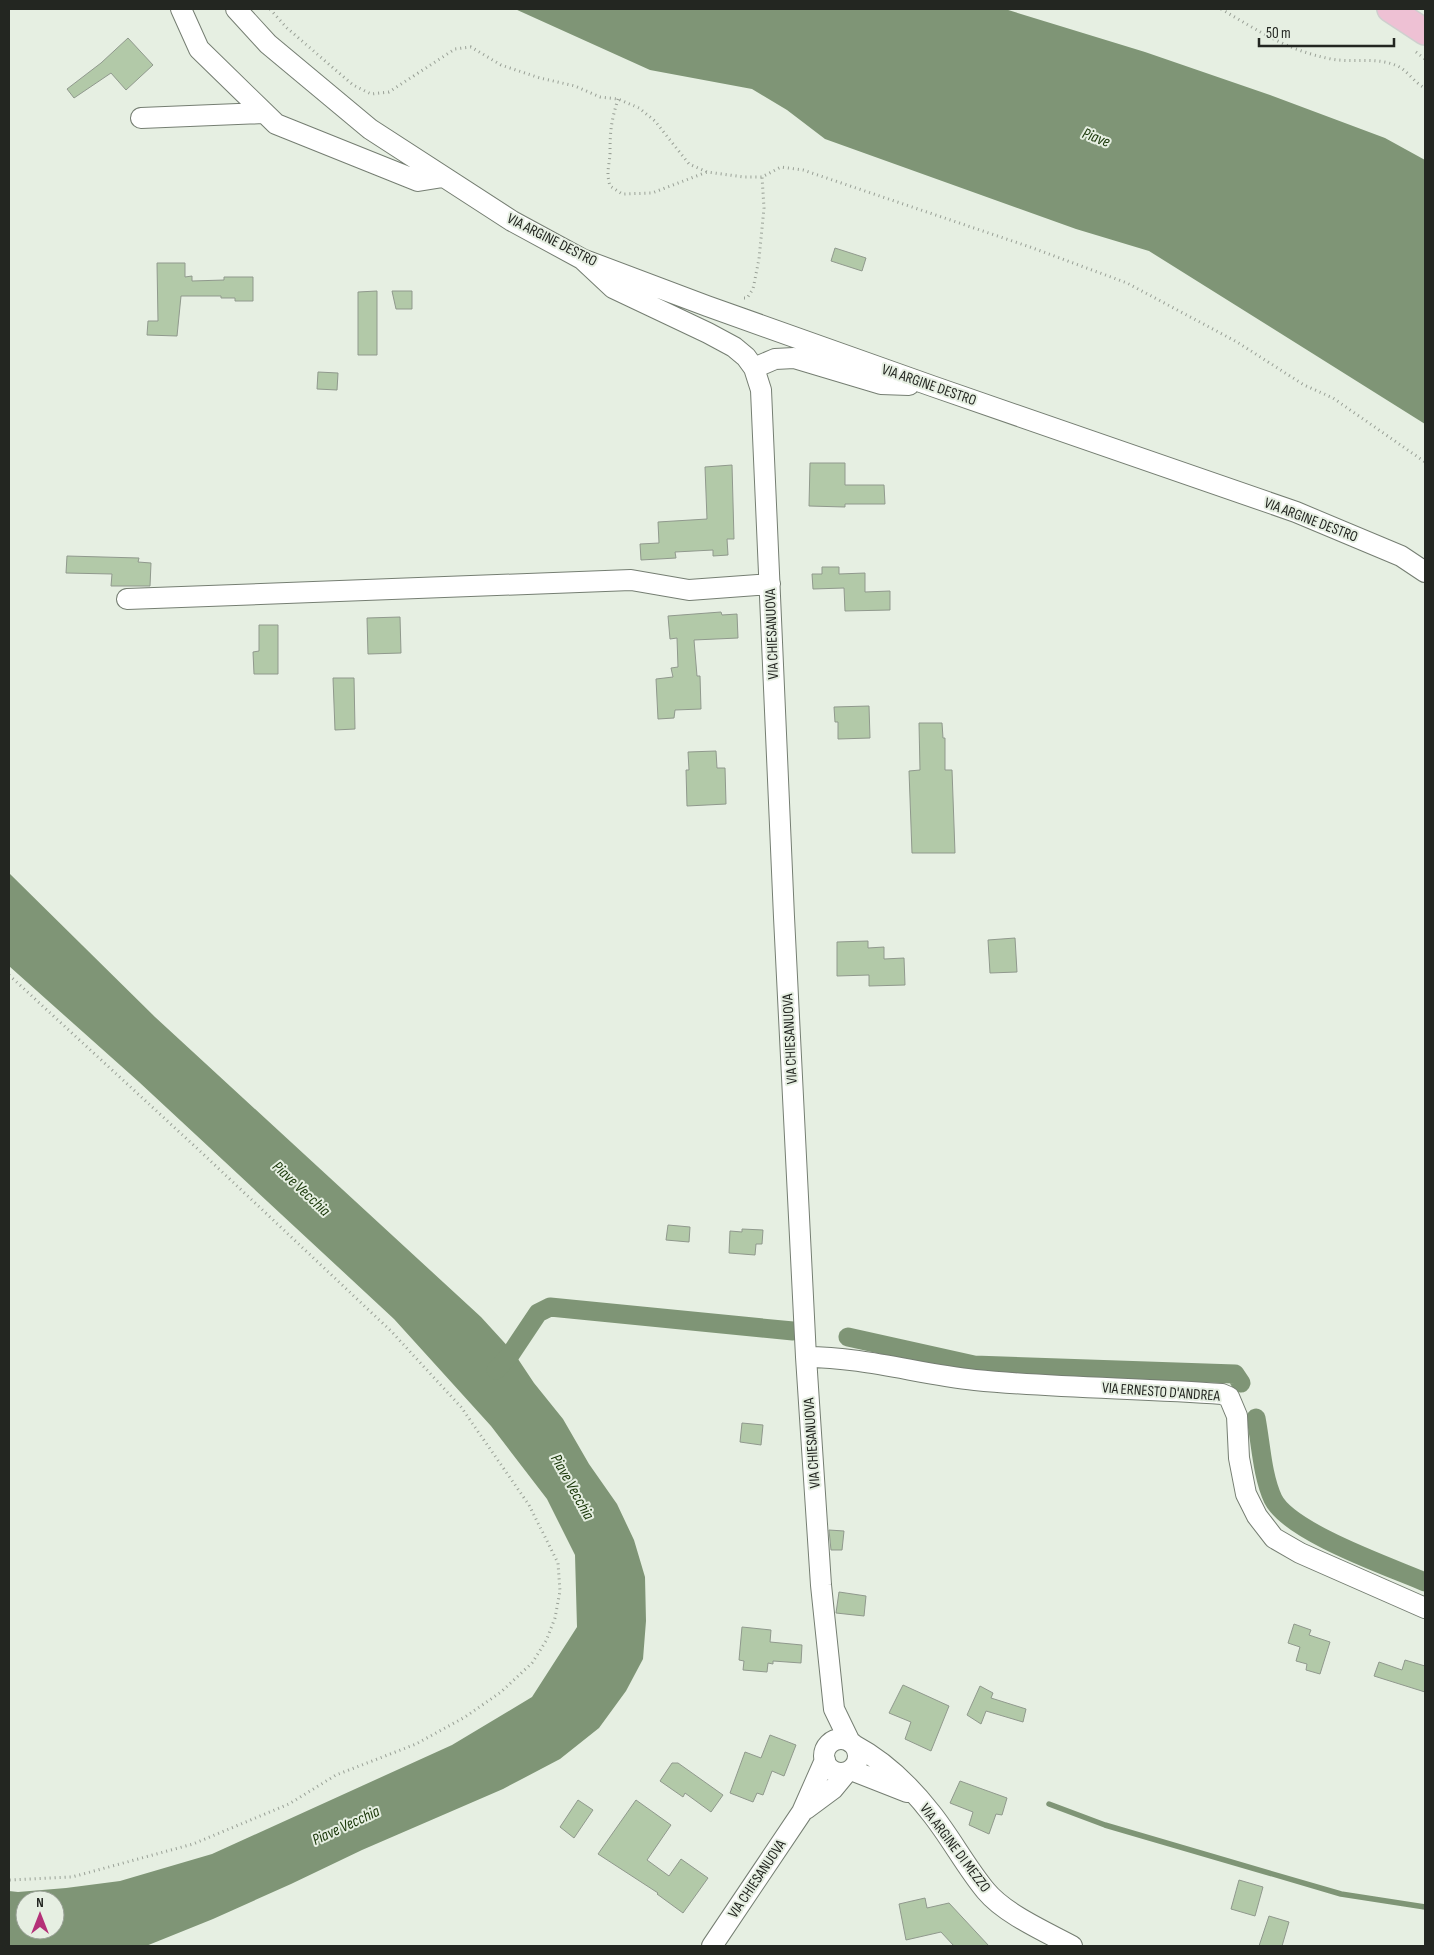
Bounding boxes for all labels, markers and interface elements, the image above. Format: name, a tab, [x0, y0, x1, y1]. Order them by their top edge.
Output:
scale bar	[1259, 15, 1394, 47]
text: 50 m	[1266, 24, 1291, 43]
water label: Piave	[1079, 124, 1113, 152]
street label: VIA ARGINE DESTRO	[504, 209, 600, 271]
street label: VIA ARGINE DESTRO	[879, 360, 979, 410]
street label: VIA ARGINE DESTRO	[1261, 493, 1361, 547]
street label: VIA CHIESANUOVA	[761, 588, 783, 680]
street label: VIA CHIESANUOVA	[778, 993, 802, 1085]
water label: Piave Vecchia	[268, 1157, 334, 1221]
street label: VIA ERNESTO D'ANDREA	[1101, 1378, 1221, 1406]
street label: VIA CHIESANUOVA	[799, 1397, 825, 1489]
water label: Piave Vecchia	[546, 1451, 598, 1524]
street label: VIA ARGINE DI MEZZO	[915, 1800, 995, 1896]
water label: Piave Vecchia	[309, 1802, 383, 1850]
street label: VIA CHIESANUOVA	[724, 1836, 791, 1922]
north arrow	[15, 1890, 65, 1940]
text: N	[36, 1894, 44, 1911]

